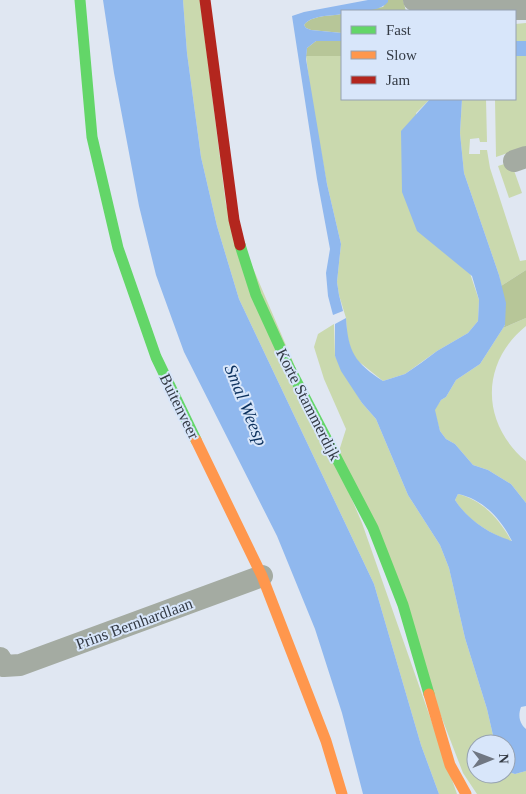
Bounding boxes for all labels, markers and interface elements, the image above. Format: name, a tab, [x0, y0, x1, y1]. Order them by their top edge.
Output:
legend	[341, 10, 516, 100]
text: Fast	[386, 22, 412, 38]
text: Slow	[386, 47, 417, 63]
text: Jam	[386, 72, 410, 88]
street label: Korte Stammerdijk	[272, 346, 344, 463]
water label: Smal Weesp	[221, 361, 271, 449]
street label: Buitenveer	[157, 371, 203, 442]
street label: Prins Bernhardlaan	[73, 594, 195, 653]
north arrow	[466, 734, 516, 784]
text: N	[496, 754, 511, 764]

